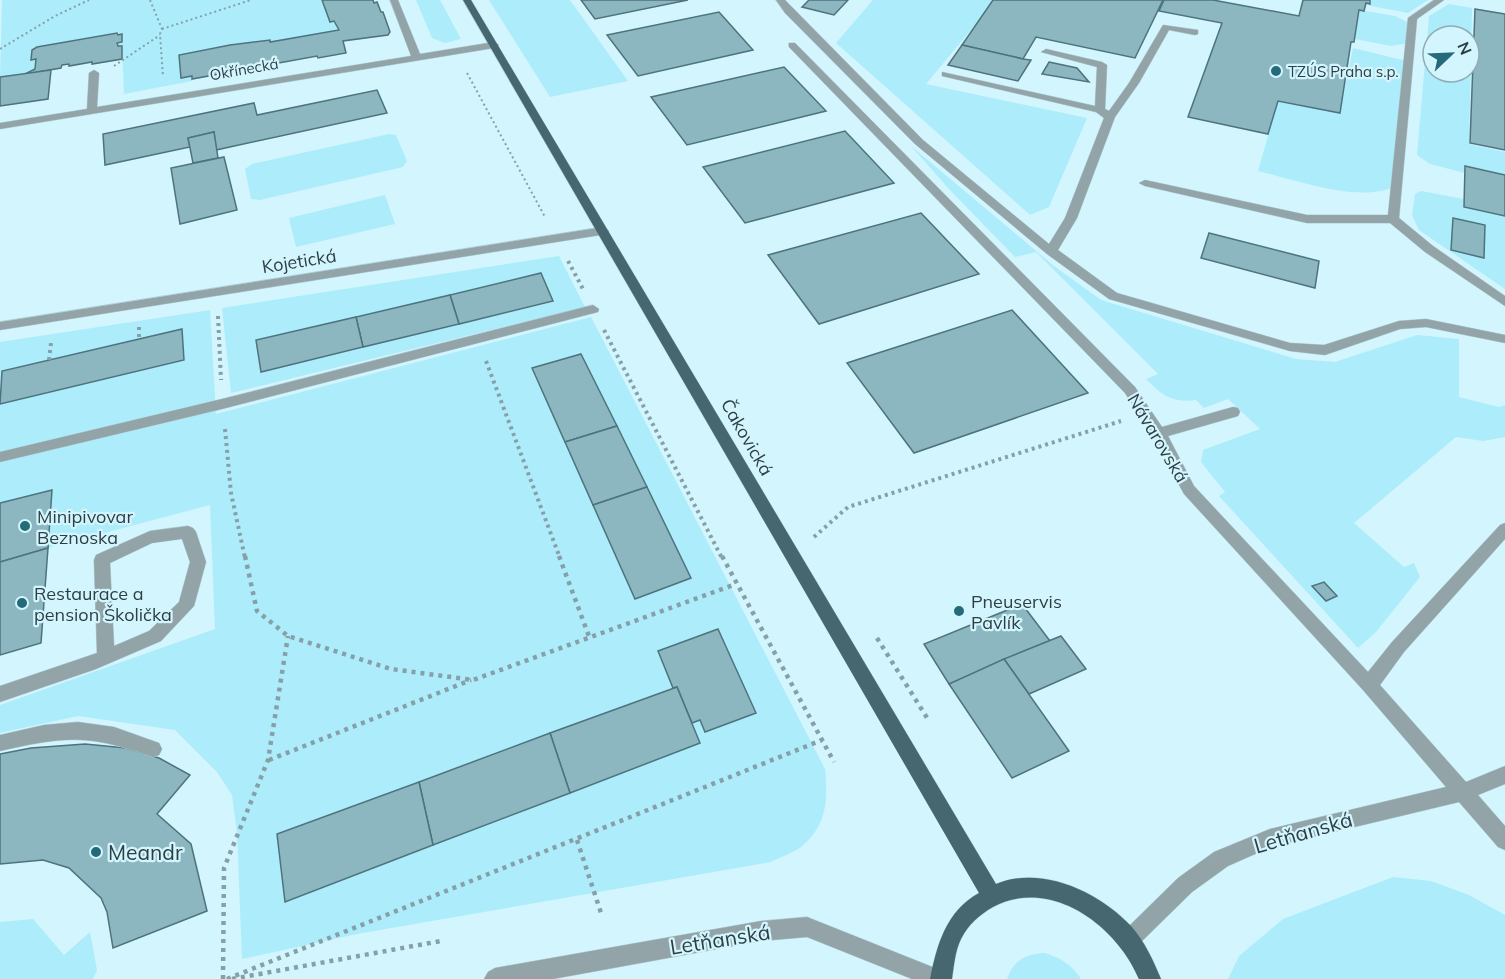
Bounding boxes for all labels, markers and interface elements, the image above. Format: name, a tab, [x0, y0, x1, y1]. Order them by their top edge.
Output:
north arrow	[1421, 24, 1481, 84]
text: N	[1453, 39, 1476, 58]
street label: Okřínecká	[208, 54, 280, 84]
place label: TZÚS Praha s.p.	[1288, 62, 1399, 81]
marker: TZÚS Praha s.p.	[1269, 64, 1283, 78]
street label: Kojetická	[260, 244, 338, 278]
street label: Návarovská	[1123, 389, 1193, 487]
street label: Čakovická	[716, 395, 778, 479]
place label: Minipivovar Beznoska	[37, 505, 133, 549]
marker: Minipivovar Beznoska	[18, 519, 32, 533]
place label: Restaurace a pension Školička	[34, 582, 172, 626]
place label: Pneuservis Pavlík	[971, 590, 1062, 634]
marker: Restaurace a pension Školička	[15, 596, 29, 610]
marker: Pneuservis Pavlík	[952, 604, 966, 618]
street label: Letňanská	[1251, 806, 1355, 858]
place label: Meandr	[108, 839, 183, 865]
marker: Meandr	[89, 845, 103, 859]
street label: Letňanská	[668, 918, 772, 960]

